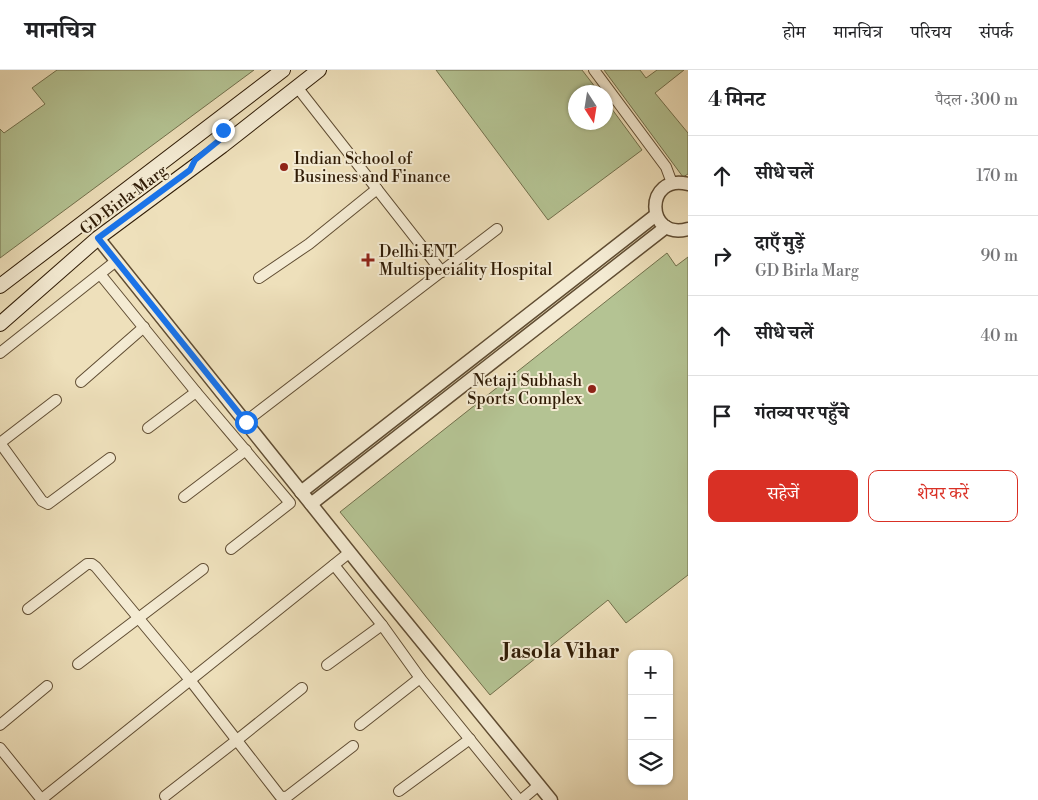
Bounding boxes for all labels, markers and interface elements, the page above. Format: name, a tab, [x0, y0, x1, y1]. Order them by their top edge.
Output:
text: मानचित्र	[25, 16, 95, 46]
text: होम	[783, 21, 806, 44]
text: मानचित्र	[834, 21, 882, 44]
text: परिचय	[910, 21, 951, 44]
text: संपर्क	[979, 21, 1013, 44]
north arrow	[568, 85, 613, 130]
text: 4 मिनट	[708, 87, 765, 113]
text: पैदल · 300 m	[935, 90, 1018, 110]
route end	[212, 119, 235, 142]
place label: Indian School of Business and Finance	[293, 149, 451, 187]
street label: GD Birla Marg	[76, 160, 172, 239]
marker: Indian School of Business and Finance	[278, 161, 290, 173]
text: सीधे चलें	[755, 161, 813, 185]
icon: ahead	[708, 162, 736, 190]
text: 170 m	[976, 166, 1018, 186]
text: दाएँ मुड़ें	[755, 231, 805, 255]
place label: Delhi ENT Multispeciality Hospital	[379, 242, 552, 280]
icon: right	[708, 242, 736, 270]
text: 90 m	[980, 246, 1018, 266]
marker: Delhi ENT Multispeciality Hospital	[361, 253, 375, 267]
text: GD Birla Marg	[755, 261, 859, 281]
text: सीधे चलें	[755, 321, 813, 345]
icon: ahead	[708, 322, 736, 350]
text: 40 m	[981, 326, 1018, 346]
place label: Netaji Subhash Sports Complex	[467, 371, 583, 409]
marker: Netaji Subhash Sports Complex	[586, 383, 598, 395]
text: गंतव्य पर पहुँचे	[755, 401, 849, 425]
icon: arrive	[708, 402, 736, 430]
route start	[235, 411, 258, 434]
button: सहेजें	[708, 470, 858, 522]
button: शेयर करें	[868, 470, 1018, 522]
district label: Jasola Vihar	[499, 639, 620, 665]
map controls	[628, 650, 673, 785]
button: +	[628, 650, 673, 695]
button: −	[628, 695, 673, 740]
button: layers	[628, 740, 673, 785]

